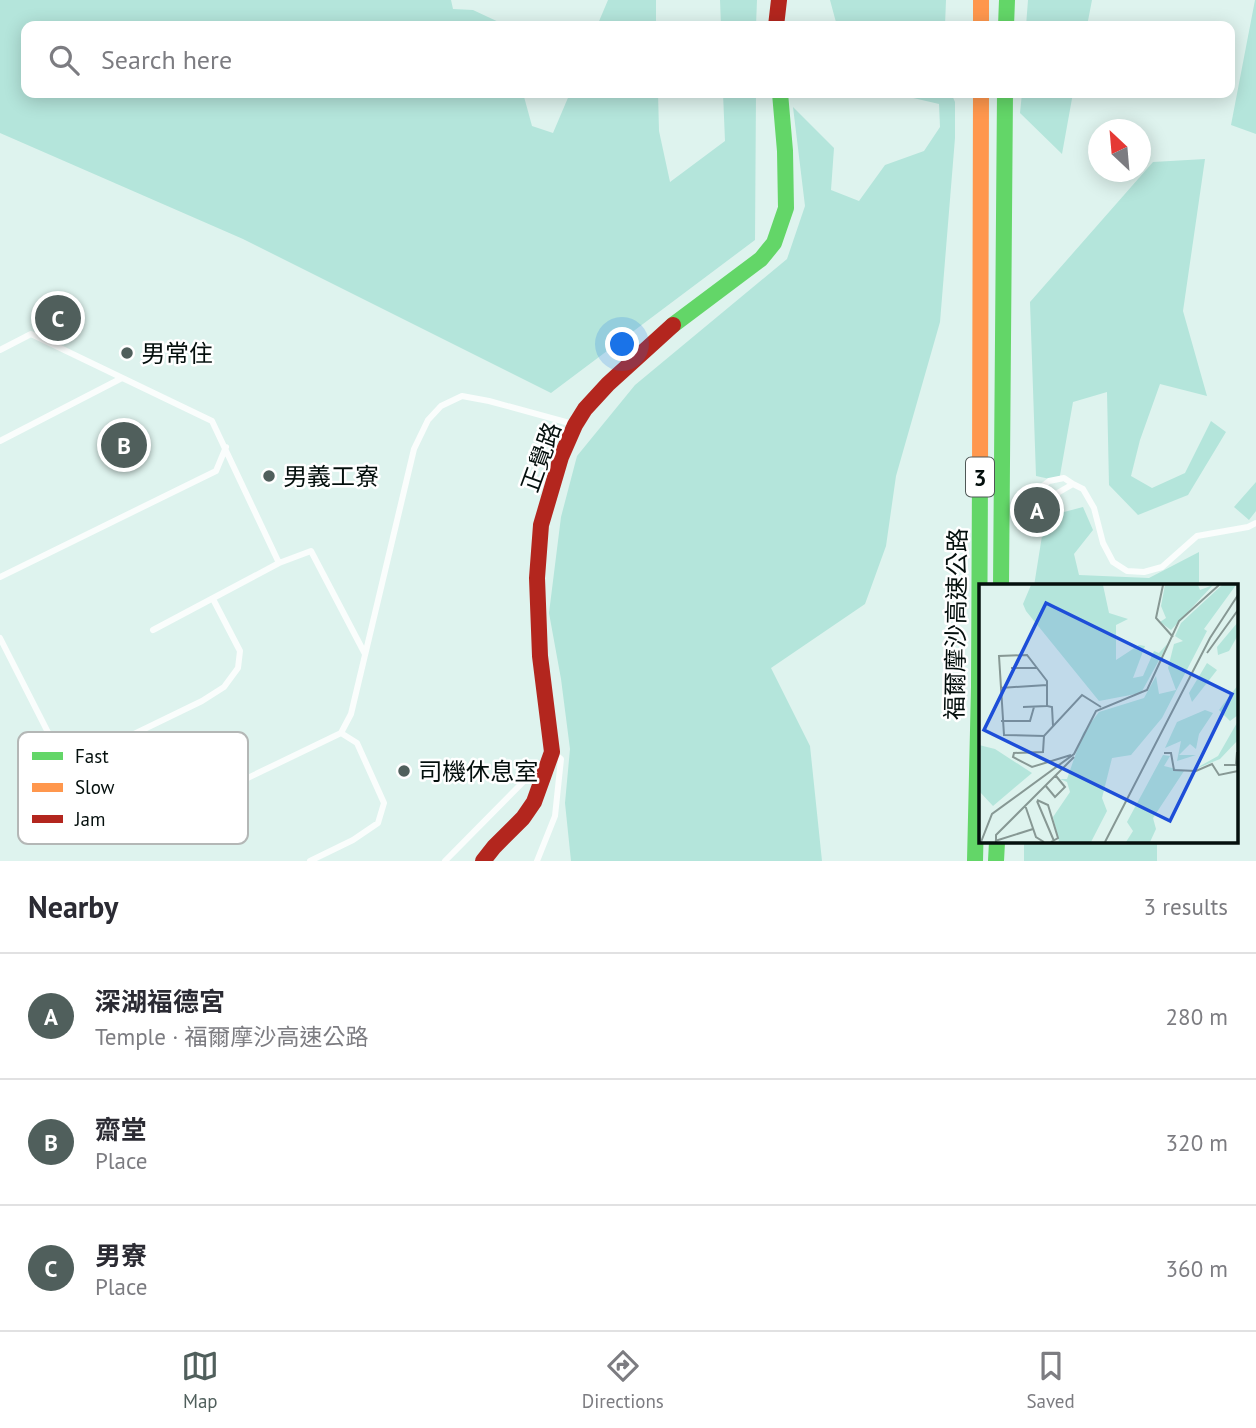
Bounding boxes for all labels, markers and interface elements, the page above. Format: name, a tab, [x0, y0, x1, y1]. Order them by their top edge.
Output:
search box	[21, 21, 1235, 98]
icon: search	[45, 41, 83, 79]
text: Search here	[101, 43, 232, 76]
north arrow	[1088, 119, 1151, 182]
pin: C	[35, 292, 81, 344]
your location	[605, 327, 639, 361]
place label: 男常住	[141, 338, 213, 369]
marker: 男常住	[119, 345, 135, 361]
street label: 正覺路	[514, 418, 568, 496]
pin: B	[101, 419, 147, 471]
road number: 3	[966, 457, 994, 496]
place label: 男義工寮	[283, 461, 379, 492]
marker: 男義工寮	[261, 468, 277, 484]
pin: A	[1014, 484, 1060, 536]
street label: 福爾摩沙高速公路	[939, 528, 973, 720]
inset map	[979, 584, 1238, 844]
legend	[18, 732, 248, 844]
text: Fast	[75, 744, 109, 768]
place label: 司機休息室	[418, 756, 538, 787]
marker: 司機休息室	[396, 763, 412, 779]
text: Slow	[75, 775, 115, 799]
text: Jam	[74, 807, 105, 831]
text: Nearby	[28, 887, 118, 926]
text: 3 results	[1144, 892, 1228, 921]
text: 深湖福德宮	[95, 985, 225, 1018]
text: A	[44, 1002, 58, 1031]
text: 280 m	[1166, 1002, 1228, 1031]
text: Temple · 福爾摩沙高速公路	[95, 1022, 368, 1051]
text: 齋堂	[95, 1113, 147, 1146]
text: B	[44, 1128, 58, 1157]
text: 320 m	[1166, 1128, 1228, 1157]
text: Place	[95, 1146, 148, 1175]
text: 男寮	[95, 1239, 147, 1272]
text: C	[45, 1254, 57, 1283]
text: 360 m	[1166, 1254, 1228, 1283]
text: Place	[95, 1272, 148, 1301]
tab: Map	[181, 1347, 219, 1413]
tab: Directions	[582, 1347, 664, 1413]
tab: Saved	[1026, 1347, 1075, 1413]

